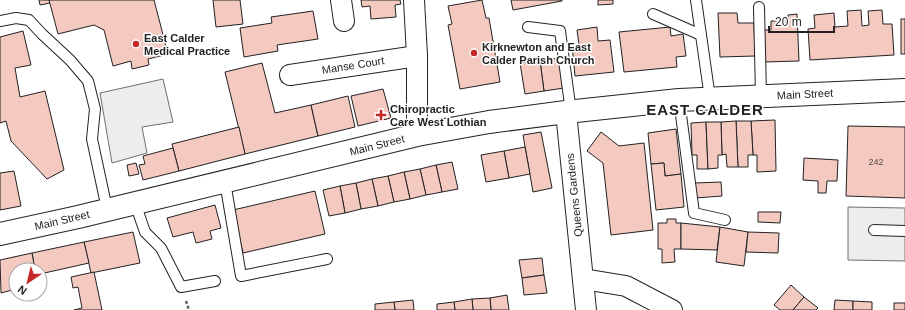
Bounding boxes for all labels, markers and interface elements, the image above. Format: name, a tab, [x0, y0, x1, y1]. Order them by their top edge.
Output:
scale bar	[769, 8, 834, 34]
text: 20 m	[775, 15, 802, 29]
place label: East Calder Medical Practice	[144, 32, 230, 57]
marker: East Calder Medical Practice	[131, 39, 141, 49]
place label: Kirknewton and East Calder Parish Church	[482, 41, 595, 66]
marker: Kirknewton and East Calder Parish Church	[469, 48, 479, 58]
street label: Manse Court	[321, 54, 385, 76]
street label: Main Street	[777, 87, 833, 101]
district label: EAST CALDER	[646, 101, 764, 118]
place label: Chiropractic Care West Lothian	[390, 103, 487, 128]
marker: Chiropractic Care West Lothian	[375, 109, 387, 121]
street label: Main Street	[348, 132, 406, 158]
street label: Queens Gardens	[564, 152, 584, 237]
house number: 242	[868, 157, 884, 167]
street label: Main Street	[33, 208, 91, 232]
north arrow	[8, 262, 48, 302]
text: N	[16, 283, 29, 297]

